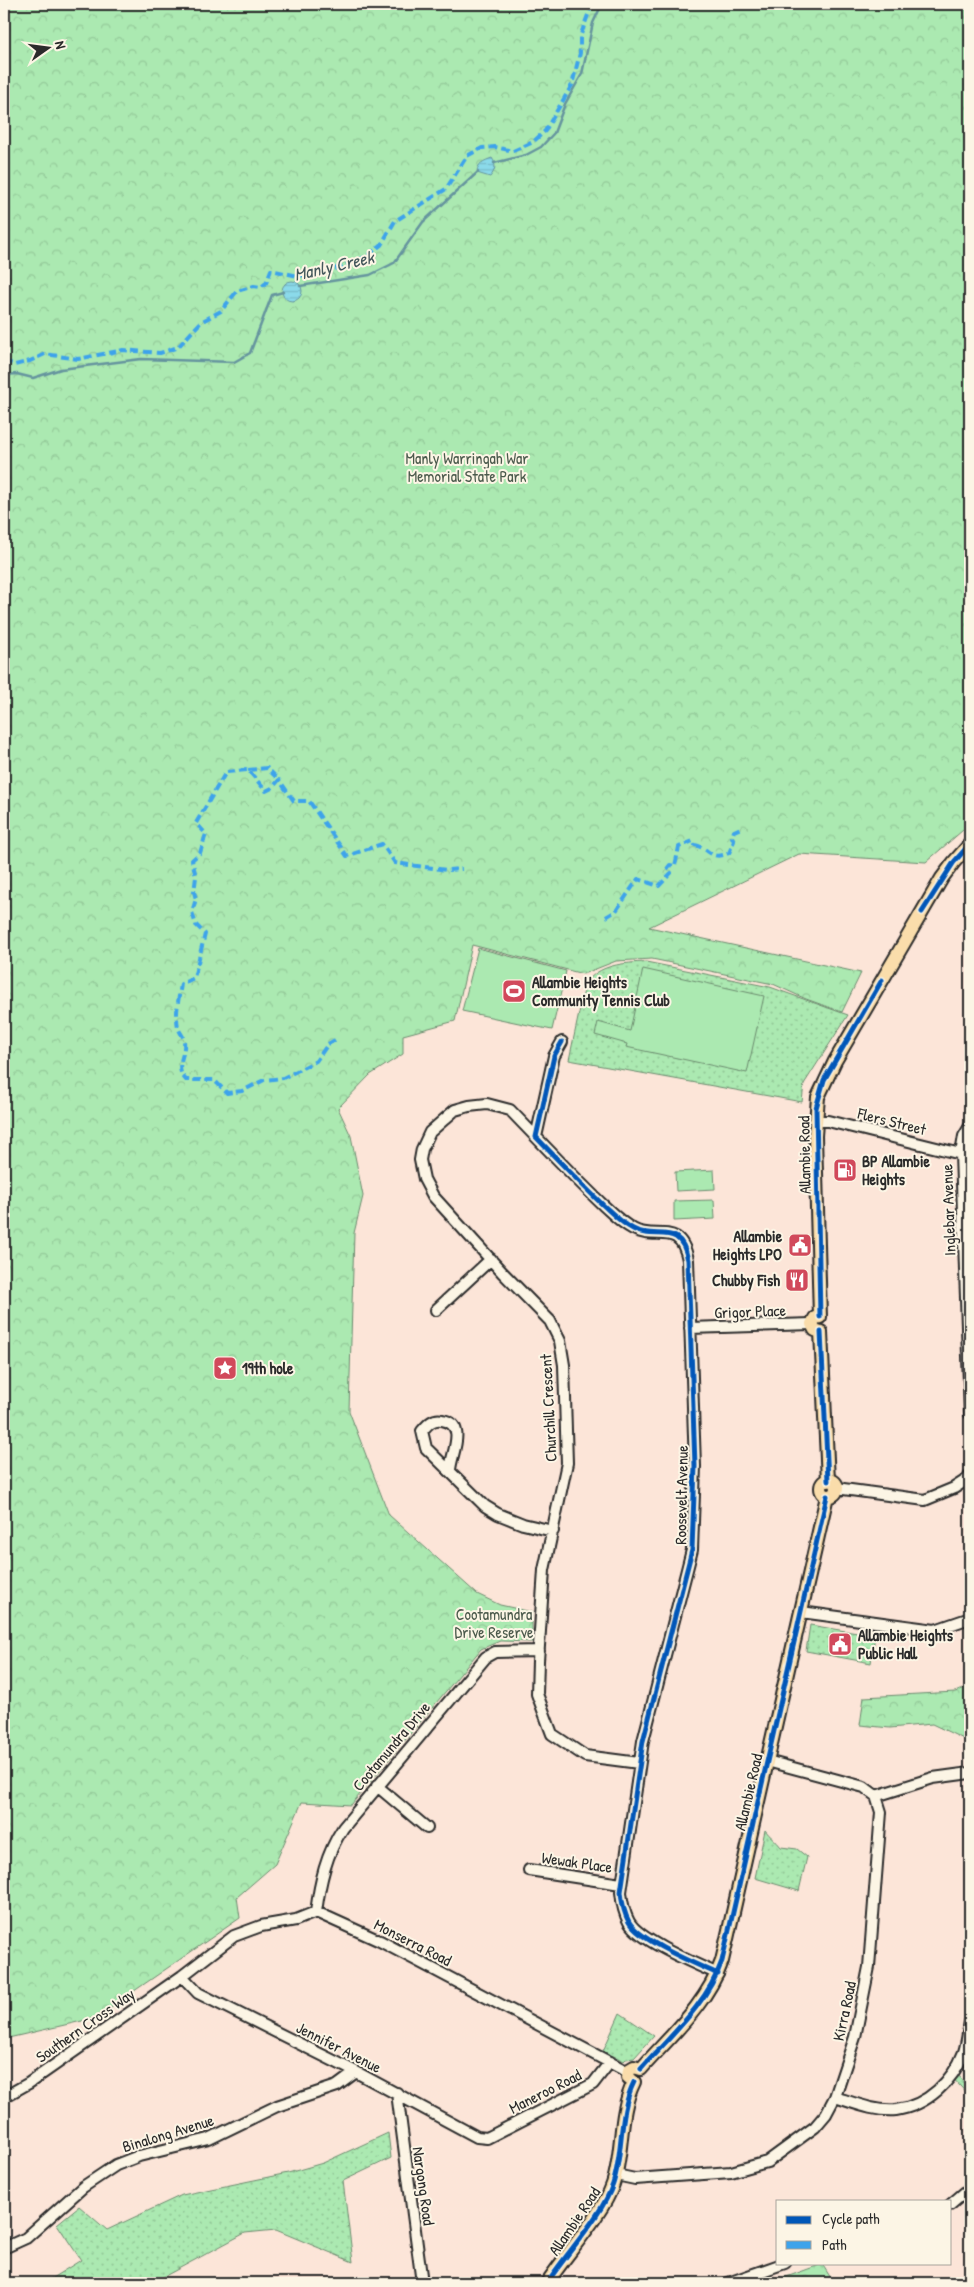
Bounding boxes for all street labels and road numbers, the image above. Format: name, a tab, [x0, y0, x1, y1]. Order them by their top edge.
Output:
street label: Flers Street	[854, 1102, 929, 1140]
street label: Allambie Road	[792, 1116, 816, 1194]
street label: Inglebar Avenue	[935, 1163, 961, 1256]
street label: Grigor Place	[714, 1299, 787, 1323]
street label: Churchill Crescent	[534, 1353, 562, 1462]
street label: Roosevelt Avenue	[669, 1444, 693, 1545]
street label: Cootamundra Drive	[347, 1696, 435, 1795]
street label: Allambie Road	[728, 1751, 768, 1833]
street label: Wewak Place	[540, 1846, 614, 1878]
street label: Monserra Road	[370, 1913, 456, 1971]
street label: Kirra Road	[827, 1979, 861, 2043]
street label: Southern Cross Way	[31, 1983, 139, 2067]
street label: Jennifer Avenue	[293, 2016, 386, 2078]
street label: Maneroo Road	[505, 2063, 585, 2119]
street label: Binalong Avenue	[120, 2108, 217, 2157]
street label: Nargong Road	[408, 2145, 440, 2227]
street label: Allambie Road	[543, 2182, 605, 2260]

